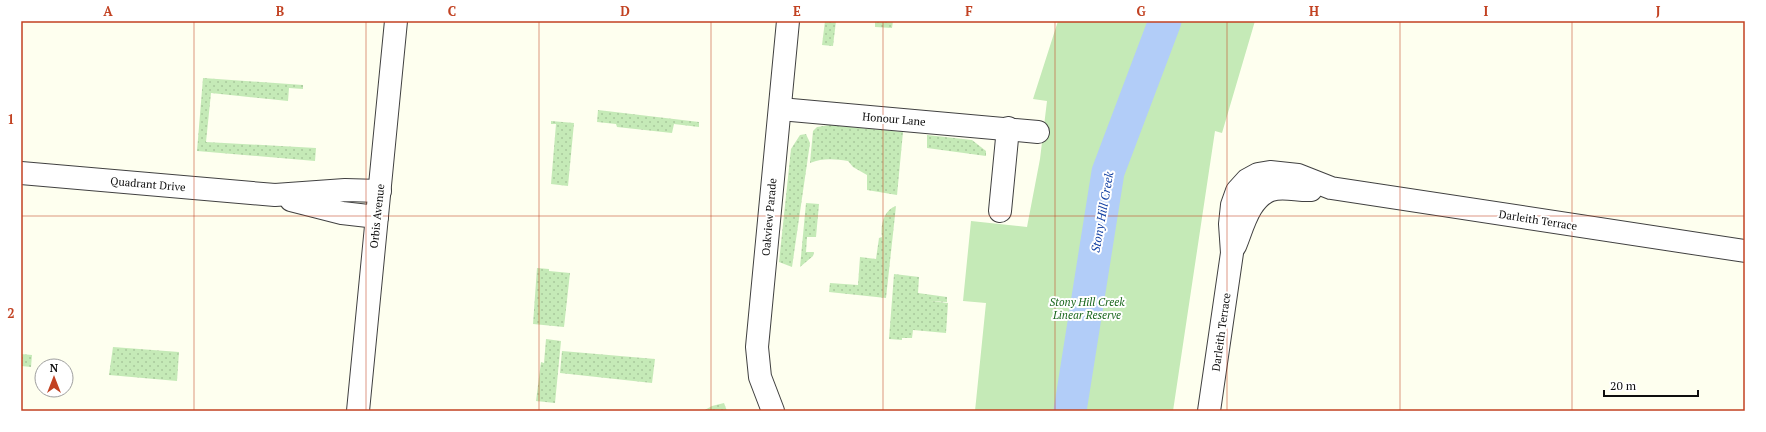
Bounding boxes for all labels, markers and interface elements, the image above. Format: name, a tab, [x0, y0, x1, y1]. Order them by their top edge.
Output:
text: A	[103, 2, 113, 20]
text: B	[276, 2, 284, 20]
text: C	[448, 2, 456, 20]
text: D	[620, 2, 630, 20]
text: E	[793, 2, 801, 20]
text: F	[965, 2, 973, 20]
text: G	[1136, 2, 1146, 20]
text: H	[1309, 2, 1319, 20]
text: I	[1484, 2, 1489, 20]
text: J	[1656, 2, 1661, 20]
street label: Honour Lane	[862, 109, 927, 129]
text: 1	[7, 110, 15, 128]
water label: Stony Hill Creek	[1088, 170, 1117, 254]
street label: Quadrant Drive	[110, 174, 187, 194]
street label: Oakview Parade	[759, 177, 779, 256]
street label: Orbis Avenue	[367, 183, 387, 249]
street label: Darleith Terrace	[1498, 207, 1579, 233]
street label: Darleith Terrace	[1209, 291, 1233, 372]
park label: Stony Hill Creek Linear Reserve	[1049, 295, 1125, 322]
text: 2	[7, 304, 15, 322]
north arrow	[34, 358, 74, 398]
text: N	[50, 361, 59, 375]
scale bar	[1604, 372, 1698, 398]
text: 20 m	[1610, 378, 1637, 393]

